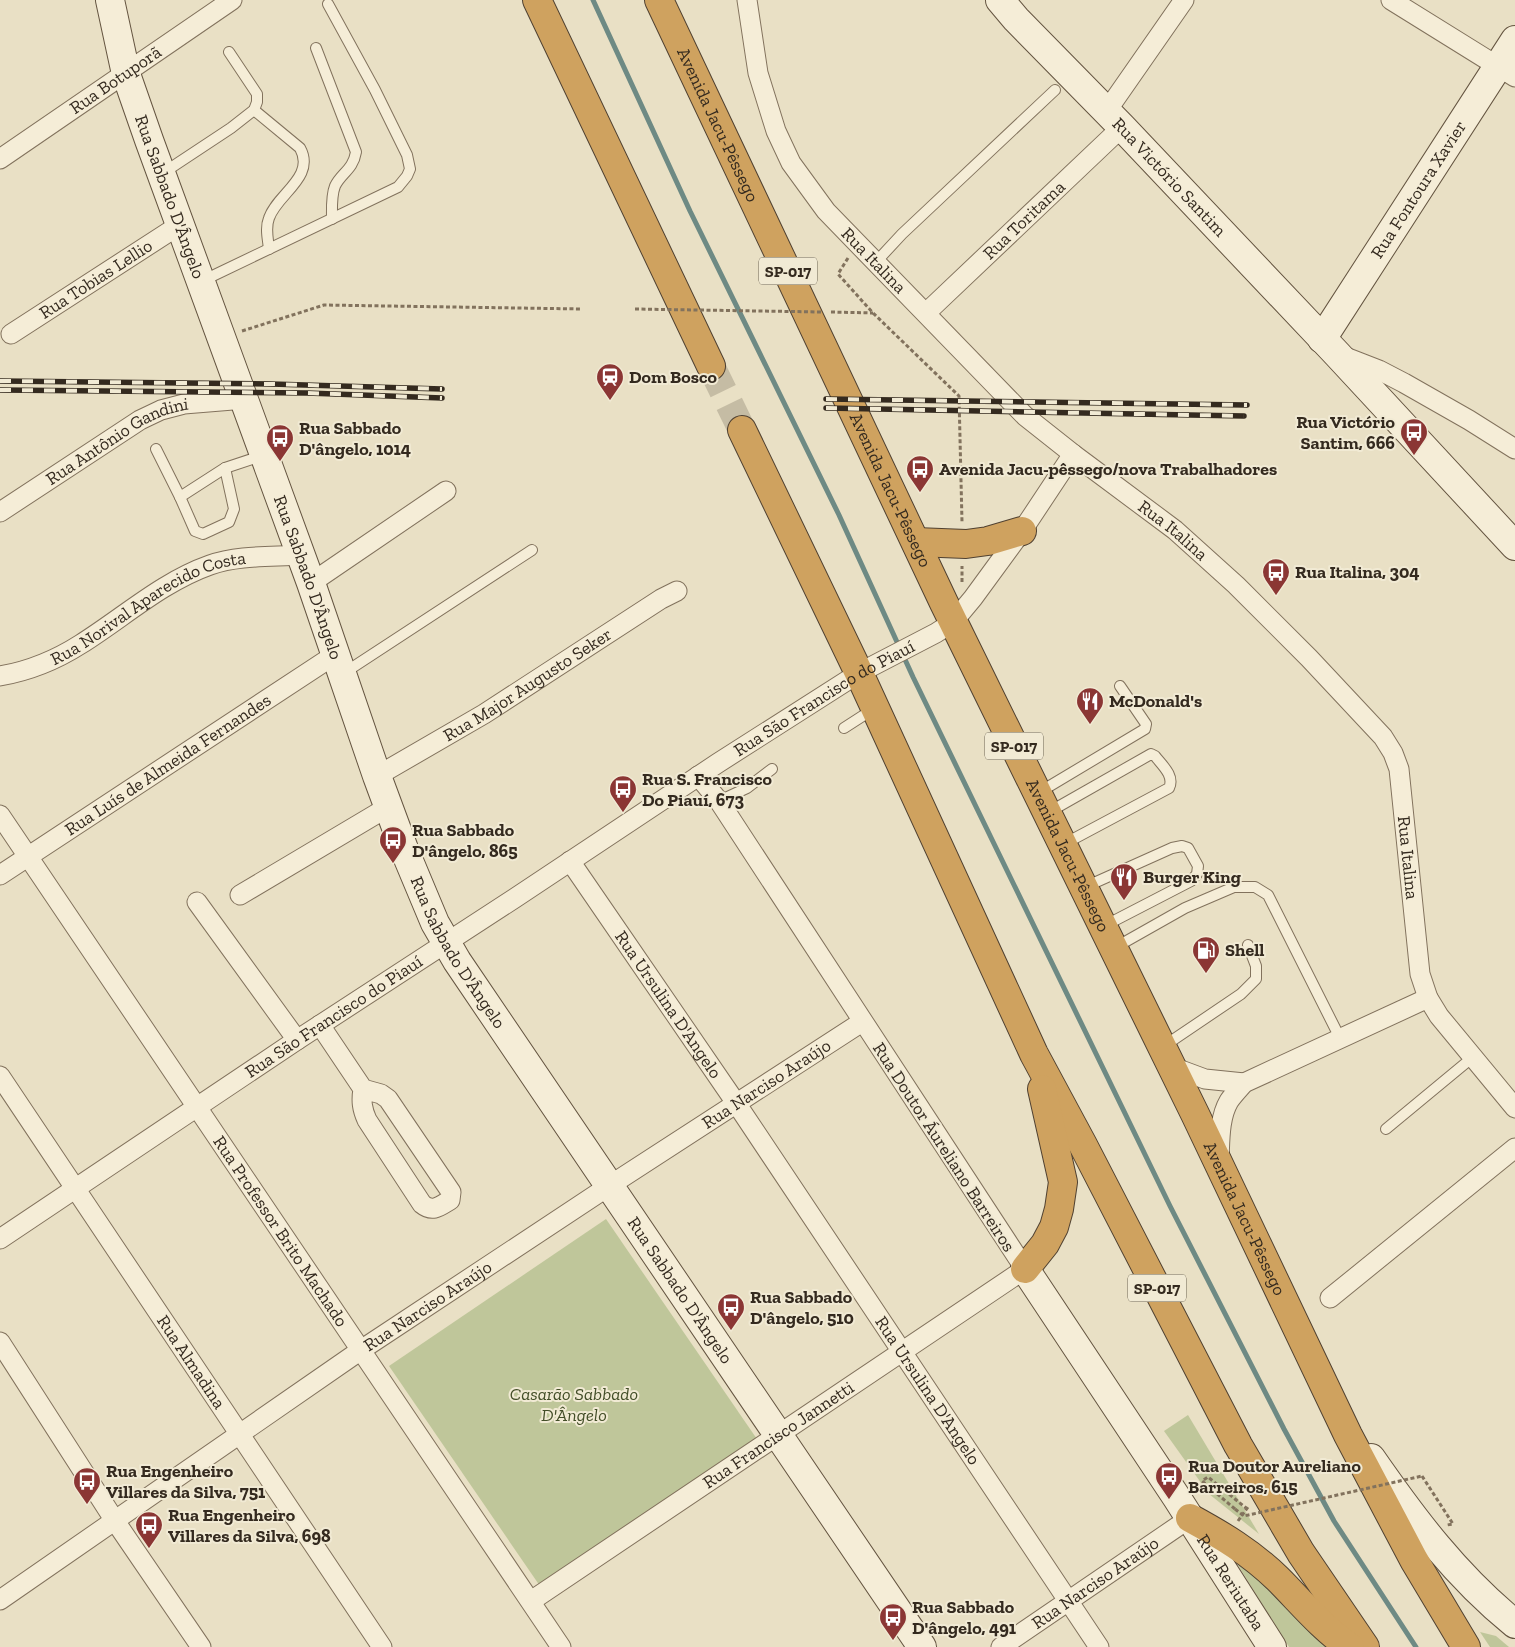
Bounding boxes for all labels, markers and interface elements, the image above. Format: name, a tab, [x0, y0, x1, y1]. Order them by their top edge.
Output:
street label: Rua Botuporã	[65, 41, 166, 119]
street label: Avenida Jacu-Pêssego	[672, 44, 764, 205]
street label: Rua Sabbado D'Ângelo	[130, 112, 210, 282]
street label: Rua Victório Santim	[1108, 113, 1231, 241]
street label: Rua Fontoura Xavier	[1366, 117, 1471, 262]
street label: Rua Toritama	[978, 176, 1070, 264]
street label: Rua Italina	[837, 223, 911, 298]
street label: Rua Tobias Lellio	[35, 234, 157, 324]
road number: SP-017	[759, 258, 817, 284]
station icon: Dom Bosco	[595, 362, 625, 401]
place label: Dom Bosco	[629, 366, 717, 388]
street label: Rua Antônio Gandini	[42, 393, 189, 490]
street label: Avenida Jacu-Pêssego	[845, 409, 936, 571]
place label: Rua Victório Santim, 666	[1296, 411, 1396, 454]
place label: Rua Sabbado D'ângelo, 1014	[299, 417, 411, 460]
bus stop icon: Rua Victório Santim, 666	[1399, 417, 1429, 456]
bus stop icon: Rua Sabbado D'ângelo, 1014	[265, 423, 295, 462]
bus stop icon: Avenida Jacu-pêssego/nova Trabalhadores	[905, 454, 935, 493]
place label: Avenida Jacu-pêssego/nova Trabalhadores	[939, 458, 1277, 480]
street label: Rua Sabbado D'Ângelo	[269, 492, 347, 662]
street label: Rua Italina	[1134, 495, 1213, 565]
street label: Rua Norival Aparecido Costa	[47, 547, 247, 670]
bus stop icon: Rua Italina, 304	[1261, 557, 1291, 596]
place label: Rua Italina, 304	[1295, 561, 1420, 583]
street label: Rua Major Augusto Seker	[439, 623, 616, 746]
street label: Rua São Francisco do Piauí	[730, 635, 918, 761]
restaurant icon: McDonald's	[1075, 686, 1105, 725]
street label: Rua Luís de Almeida Fernandes	[61, 689, 275, 840]
place label: McDonald's	[1109, 690, 1202, 712]
road number: SP-017	[985, 732, 1043, 759]
place label: Rua S. Francisco Do Piauí, 673	[642, 768, 772, 811]
bus stop icon: Rua S. Francisco Do Piauí, 673	[608, 774, 638, 813]
street label: Avenida Jacu-Pêssego	[1021, 775, 1115, 936]
street label: Rua Italina	[1393, 815, 1423, 901]
place label: Rua Sabbado D'ângelo, 865	[412, 819, 518, 862]
bus stop icon: Rua Sabbado D'ângelo, 865	[378, 825, 408, 864]
restaurant icon: Burger King	[1109, 862, 1139, 901]
place label: Burger King	[1143, 866, 1241, 888]
street label: Rua Sabbado D'Ângelo	[406, 873, 511, 1033]
street label: Rua Ursulina D'Angelo	[610, 926, 727, 1083]
fuel station icon: Shell	[1191, 935, 1221, 974]
place label: Shell	[1225, 939, 1264, 961]
street label: Rua São Francisco do Piauí	[241, 950, 426, 1083]
street label: Rua Narciso Araújo	[698, 1034, 835, 1134]
street label: Rua Doutor Áureliano Barreiros	[868, 1038, 1020, 1256]
street label: Rua Professor Brito Machado	[208, 1131, 353, 1331]
street label: Avenida Jacu-Pêssego	[1199, 1138, 1291, 1299]
street label: Rua Sabbado D'Ângelo	[623, 1213, 738, 1368]
street label: Rua Narciso Araújo	[359, 1256, 496, 1356]
road number: SP-017	[1128, 1275, 1186, 1302]
place label: Rua Sabbado D'ângelo, 510	[750, 1286, 854, 1329]
bus stop icon: Rua Sabbado D'ângelo, 510	[716, 1292, 746, 1331]
street label: Rua Almadina	[152, 1311, 231, 1413]
street label: Rua Ursulina D'Angelo	[870, 1312, 985, 1469]
street label: Rua Francisco Jannetti	[699, 1376, 858, 1493]
park label: Casarão Sabbado D'Ângelo	[510, 1383, 638, 1426]
place label: Rua Doutor Aureliano Barreiros, 615	[1188, 1455, 1362, 1498]
place label: Rua Engenheiro Villares da Silva, 751	[106, 1460, 265, 1503]
bus stop icon: Rua Doutor Aureliano Barreiros, 615	[1154, 1461, 1184, 1500]
bus stop icon: Rua Engenheiro Villares da Silva, 751	[72, 1466, 102, 1505]
place label: Rua Engenheiro Villares da Silva, 698	[168, 1504, 331, 1547]
bus stop icon: Rua Engenheiro Villares da Silva, 698	[134, 1510, 164, 1549]
street label: Rua Reriutaba	[1192, 1530, 1270, 1635]
street label: Rua Narciso Araújo	[1027, 1532, 1163, 1634]
place label: Rua Sabbado D'ângelo, 491	[912, 1596, 1016, 1639]
bus stop icon: Rua Sabbado D'ângelo, 491	[878, 1602, 908, 1641]

